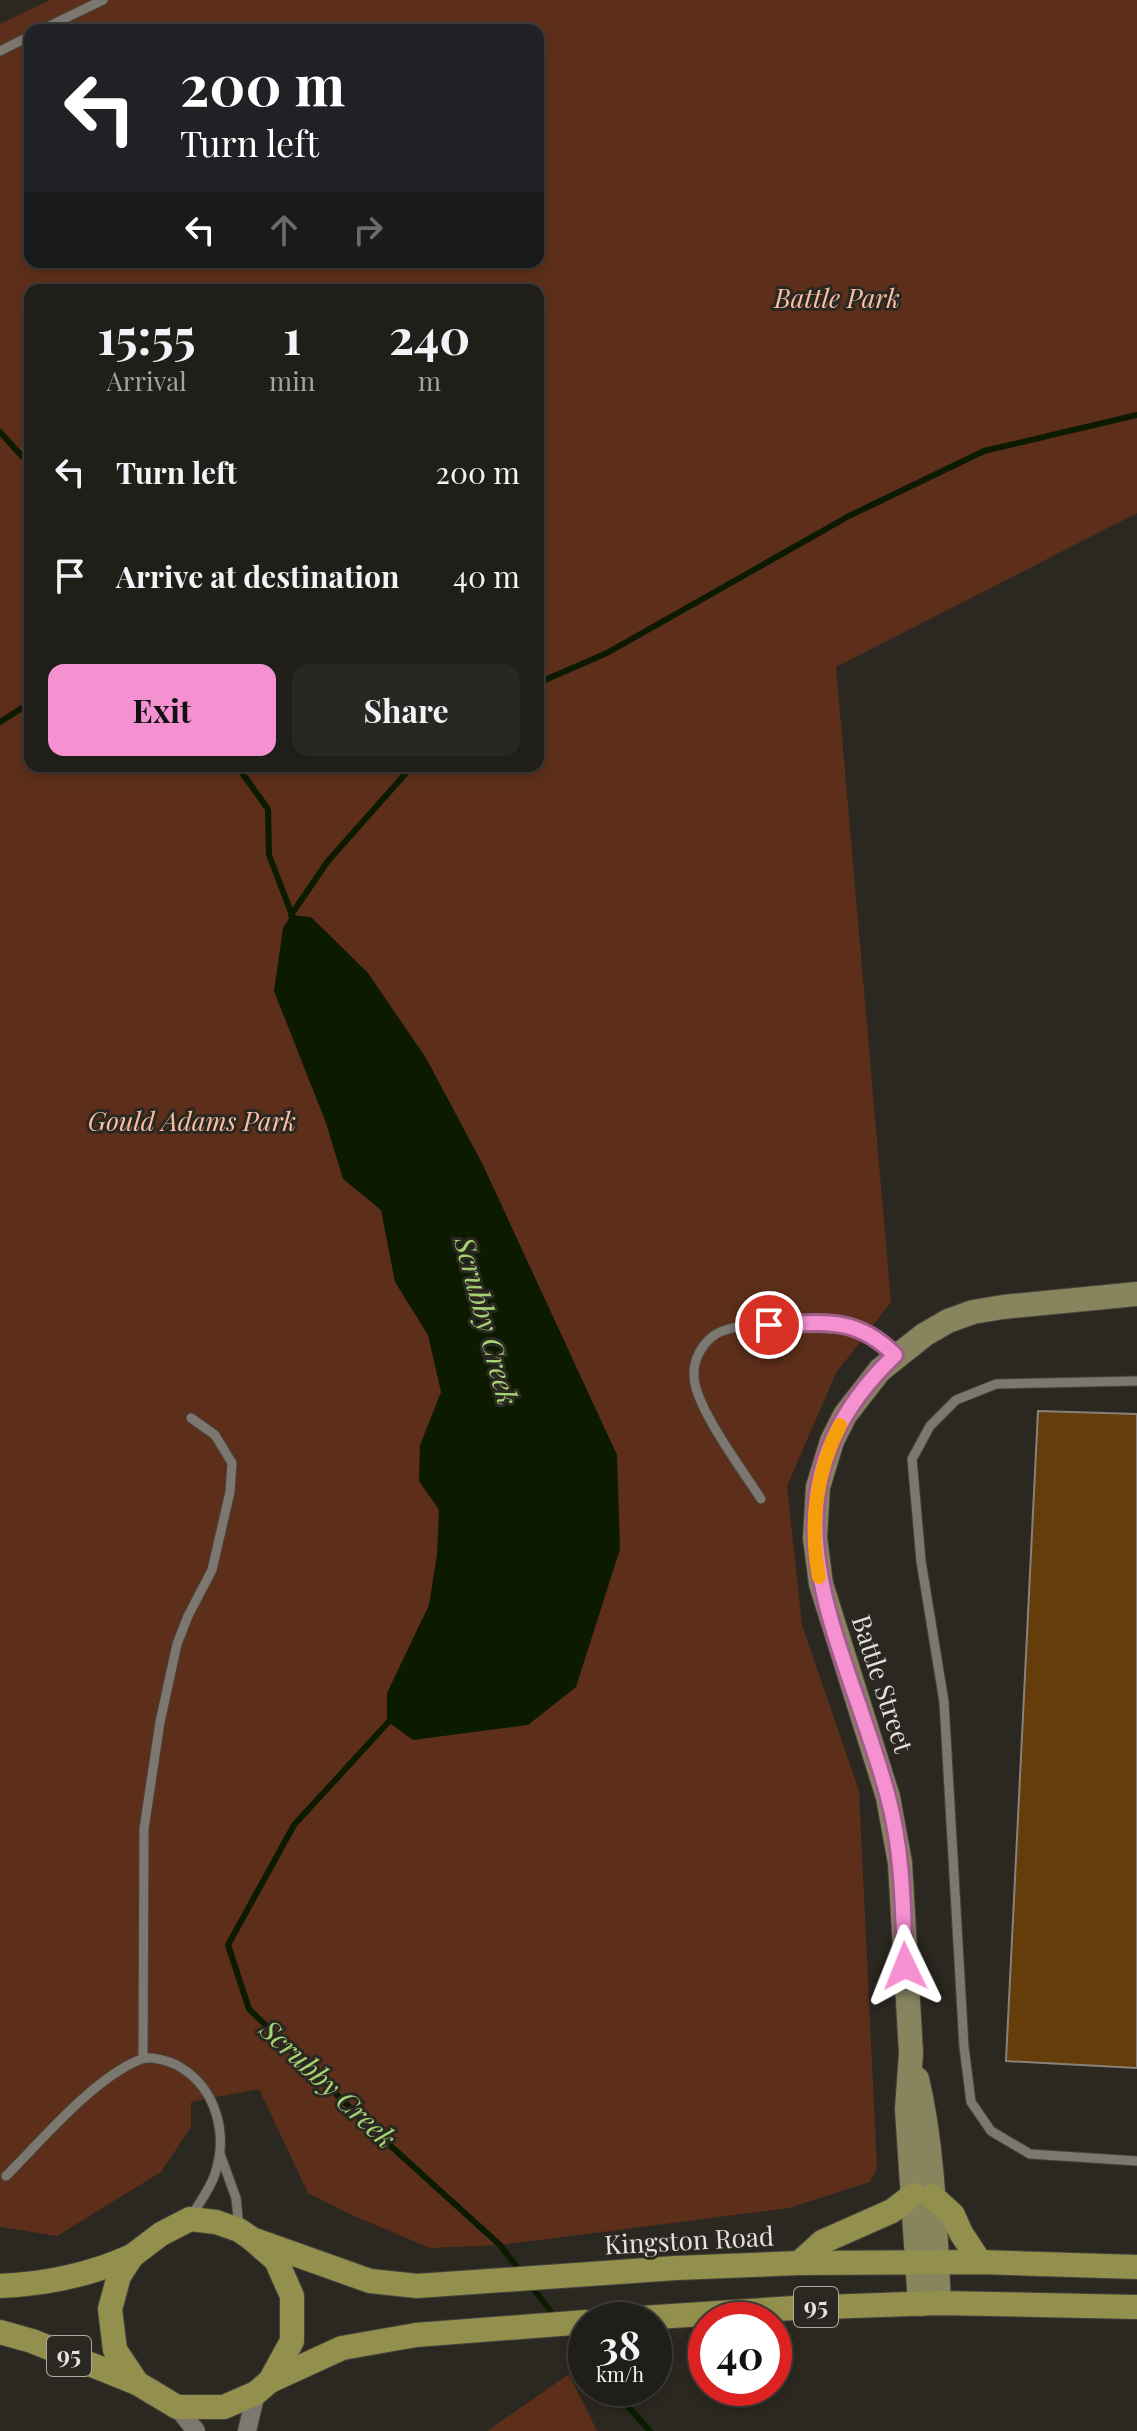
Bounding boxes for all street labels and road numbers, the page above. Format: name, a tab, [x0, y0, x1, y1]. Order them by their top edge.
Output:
street label: Battle Street	[845, 1610, 922, 1758]
street label: Kingston Road	[603, 2218, 775, 2261]
road number: 95	[794, 2287, 838, 2327]
road number: 95	[47, 2336, 91, 2376]

